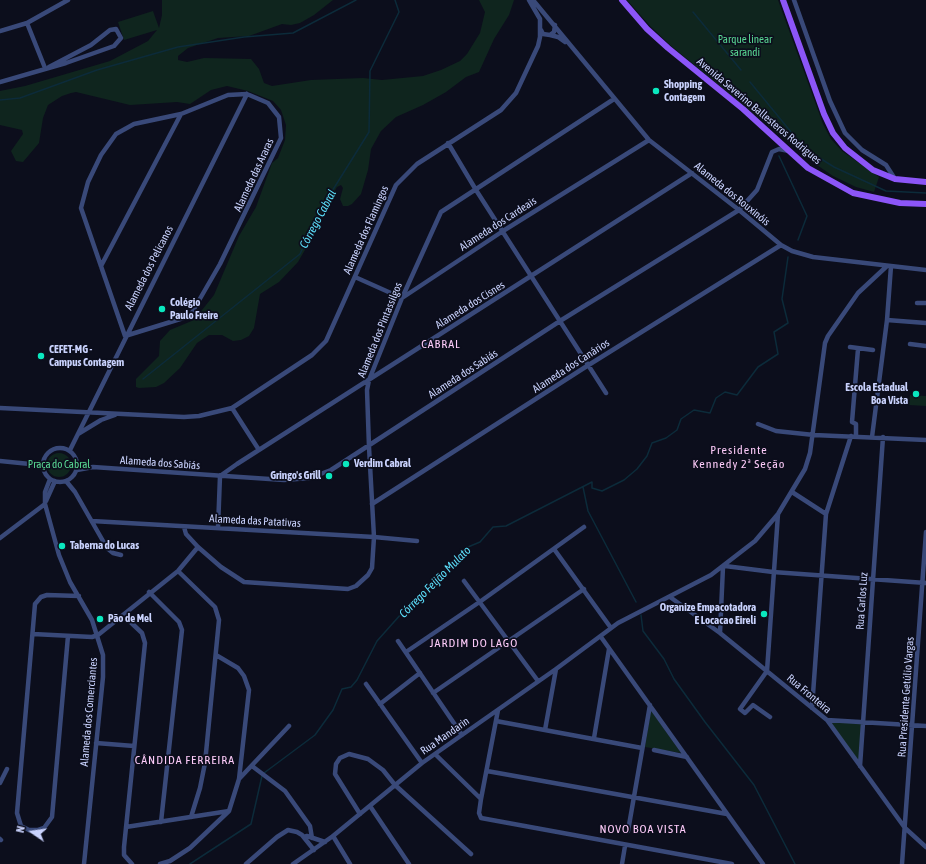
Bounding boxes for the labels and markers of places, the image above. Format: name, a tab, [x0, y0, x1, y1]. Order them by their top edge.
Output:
place label: Shopping Contagem	[664, 78, 705, 104]
marker: Shopping Contagem	[651, 86, 661, 96]
place label: Colégio Paulo Freire	[170, 296, 218, 322]
marker: Colégio Paulo Freire	[157, 304, 167, 314]
place label: CEFET-MG - Campus Contagem	[49, 343, 124, 369]
marker: CEFET-MG - Campus Contagem	[36, 351, 46, 361]
place label: Escola Estadual Boa Vista	[845, 381, 908, 407]
marker: Escola Estadual Boa Vista	[911, 389, 921, 399]
place label: Verdim Cabral	[354, 457, 411, 471]
marker: Verdim Cabral	[341, 459, 351, 469]
place label: Gringo's Grill	[270, 469, 321, 483]
marker: Gringo's Grill	[324, 471, 334, 481]
place label: Taberna do Lucas	[70, 539, 139, 553]
marker: Taberna do Lucas	[57, 541, 67, 551]
place label: Organize Empacotadora E Locacao Eireli	[660, 601, 756, 627]
marker: Organize Empacotadora E Locacao Eireli	[759, 609, 769, 619]
place label: Pão de Mel	[108, 612, 152, 626]
marker: Pão de Mel	[95, 614, 105, 624]

